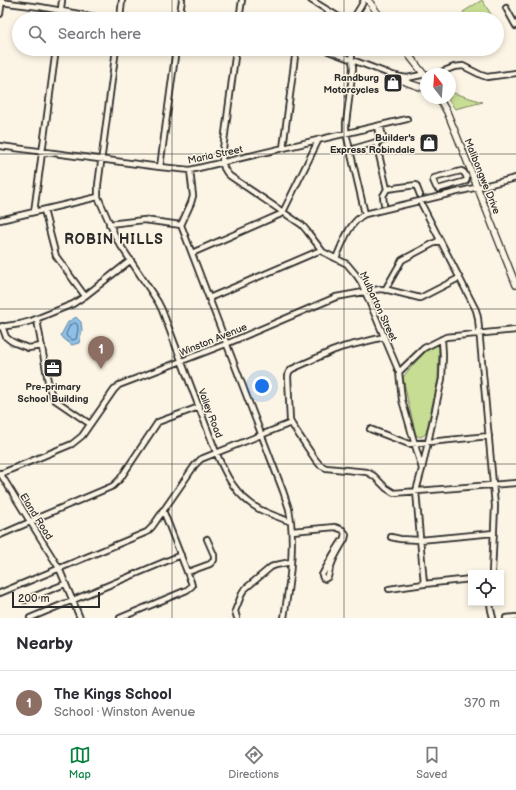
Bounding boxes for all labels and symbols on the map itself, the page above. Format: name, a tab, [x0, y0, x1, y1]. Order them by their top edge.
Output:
north arrow	[420, 68, 456, 104]
place label: Randburg Motorcycles	[323, 72, 379, 96]
shop icon: Randburg Motorcycles	[382, 72, 404, 94]
place label: Builder's Express Robindale	[330, 132, 415, 156]
shop icon: Builder's Express Robindale	[418, 132, 440, 154]
street label: Malibongwe Drive	[461, 137, 503, 216]
street label: Maria Street	[187, 143, 244, 167]
district label: ROBIN HILLS	[64, 231, 164, 248]
street label: Mulbarton Street	[357, 270, 399, 343]
street label: Winston Avenue	[178, 321, 249, 359]
pin: 1	[88, 336, 114, 369]
office icon: Pre-primary School Building	[42, 357, 64, 379]
your location	[252, 376, 272, 396]
place label: Pre-primary School Building	[18, 381, 89, 405]
street label: Valley Road	[195, 387, 225, 440]
street label: Eland Road	[17, 491, 55, 542]
scale bar	[12, 590, 100, 609]

